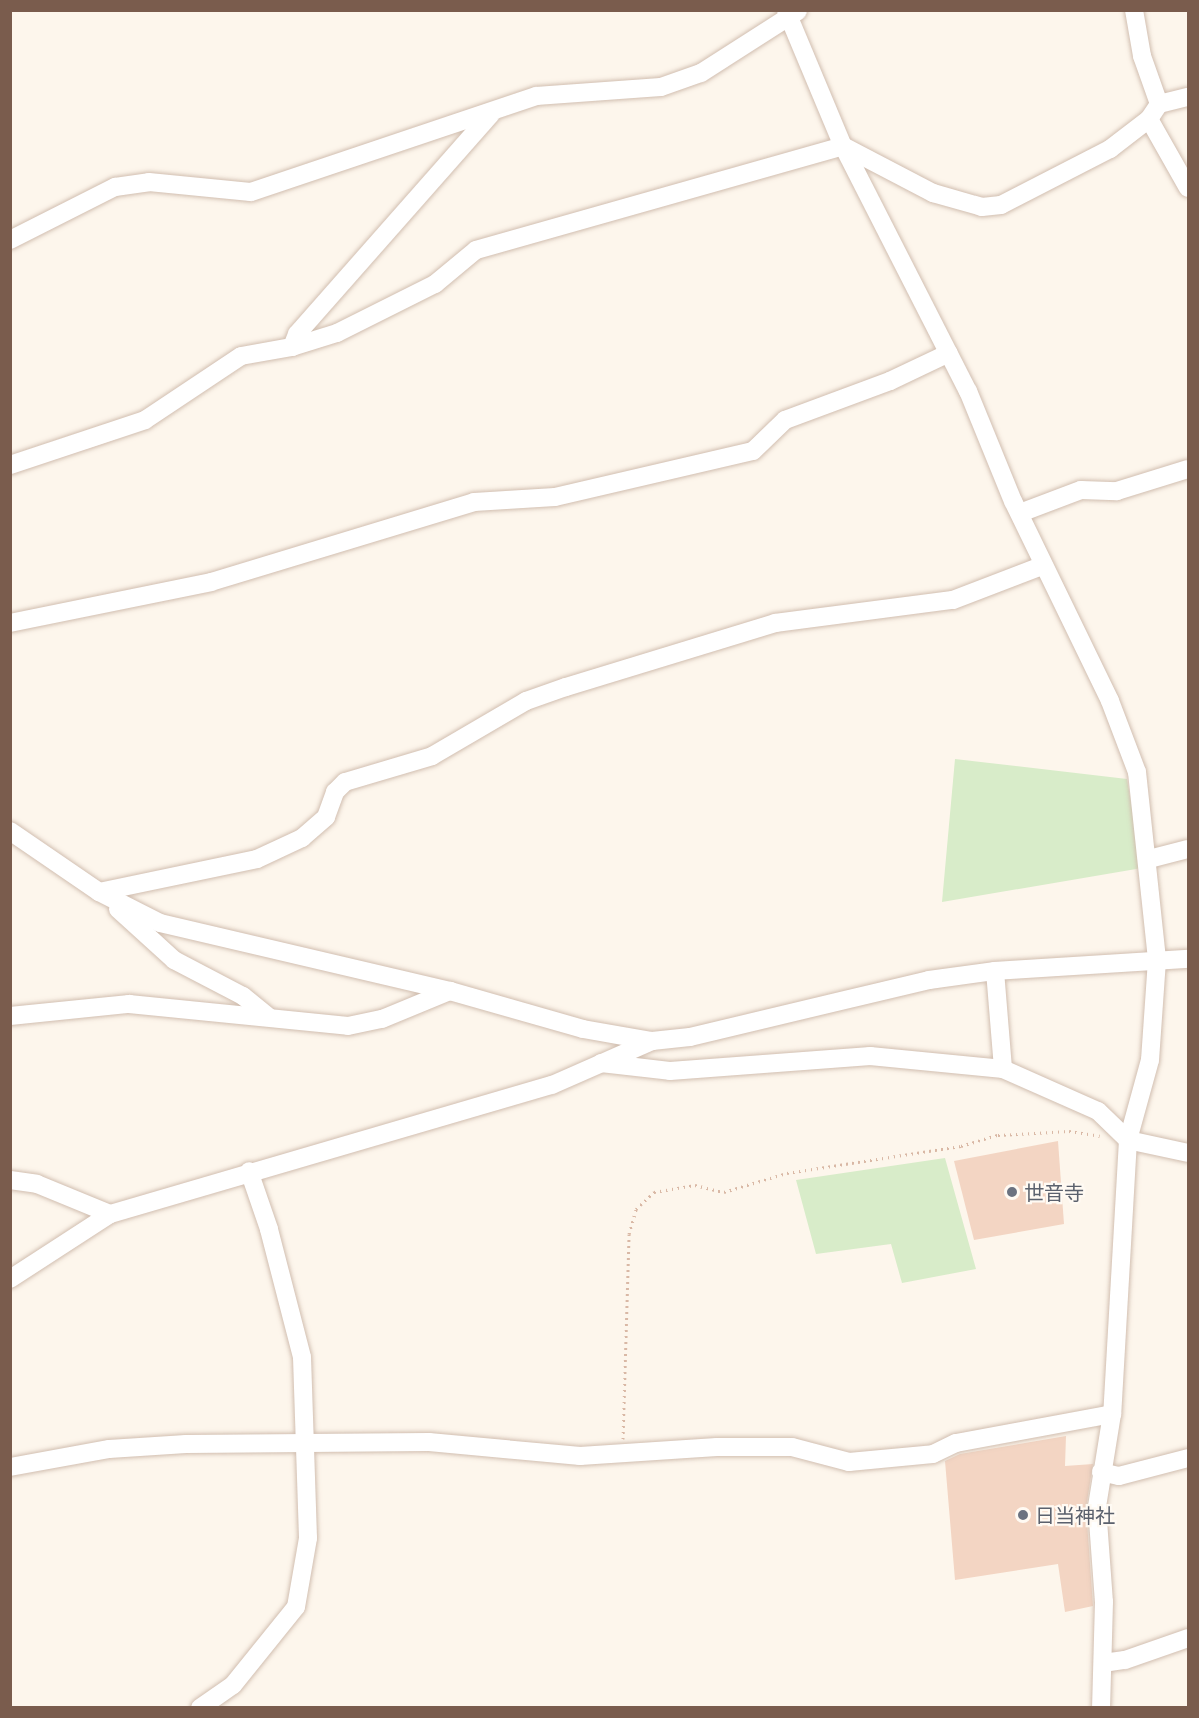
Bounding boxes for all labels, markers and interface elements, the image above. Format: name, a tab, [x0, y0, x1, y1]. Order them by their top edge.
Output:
place label: 世音寺	[1024, 1180, 1084, 1204]
marker: 世音寺	[1005, 1185, 1019, 1199]
place label: 日当神社	[1035, 1503, 1115, 1527]
marker: 日当神社	[1016, 1508, 1030, 1522]

